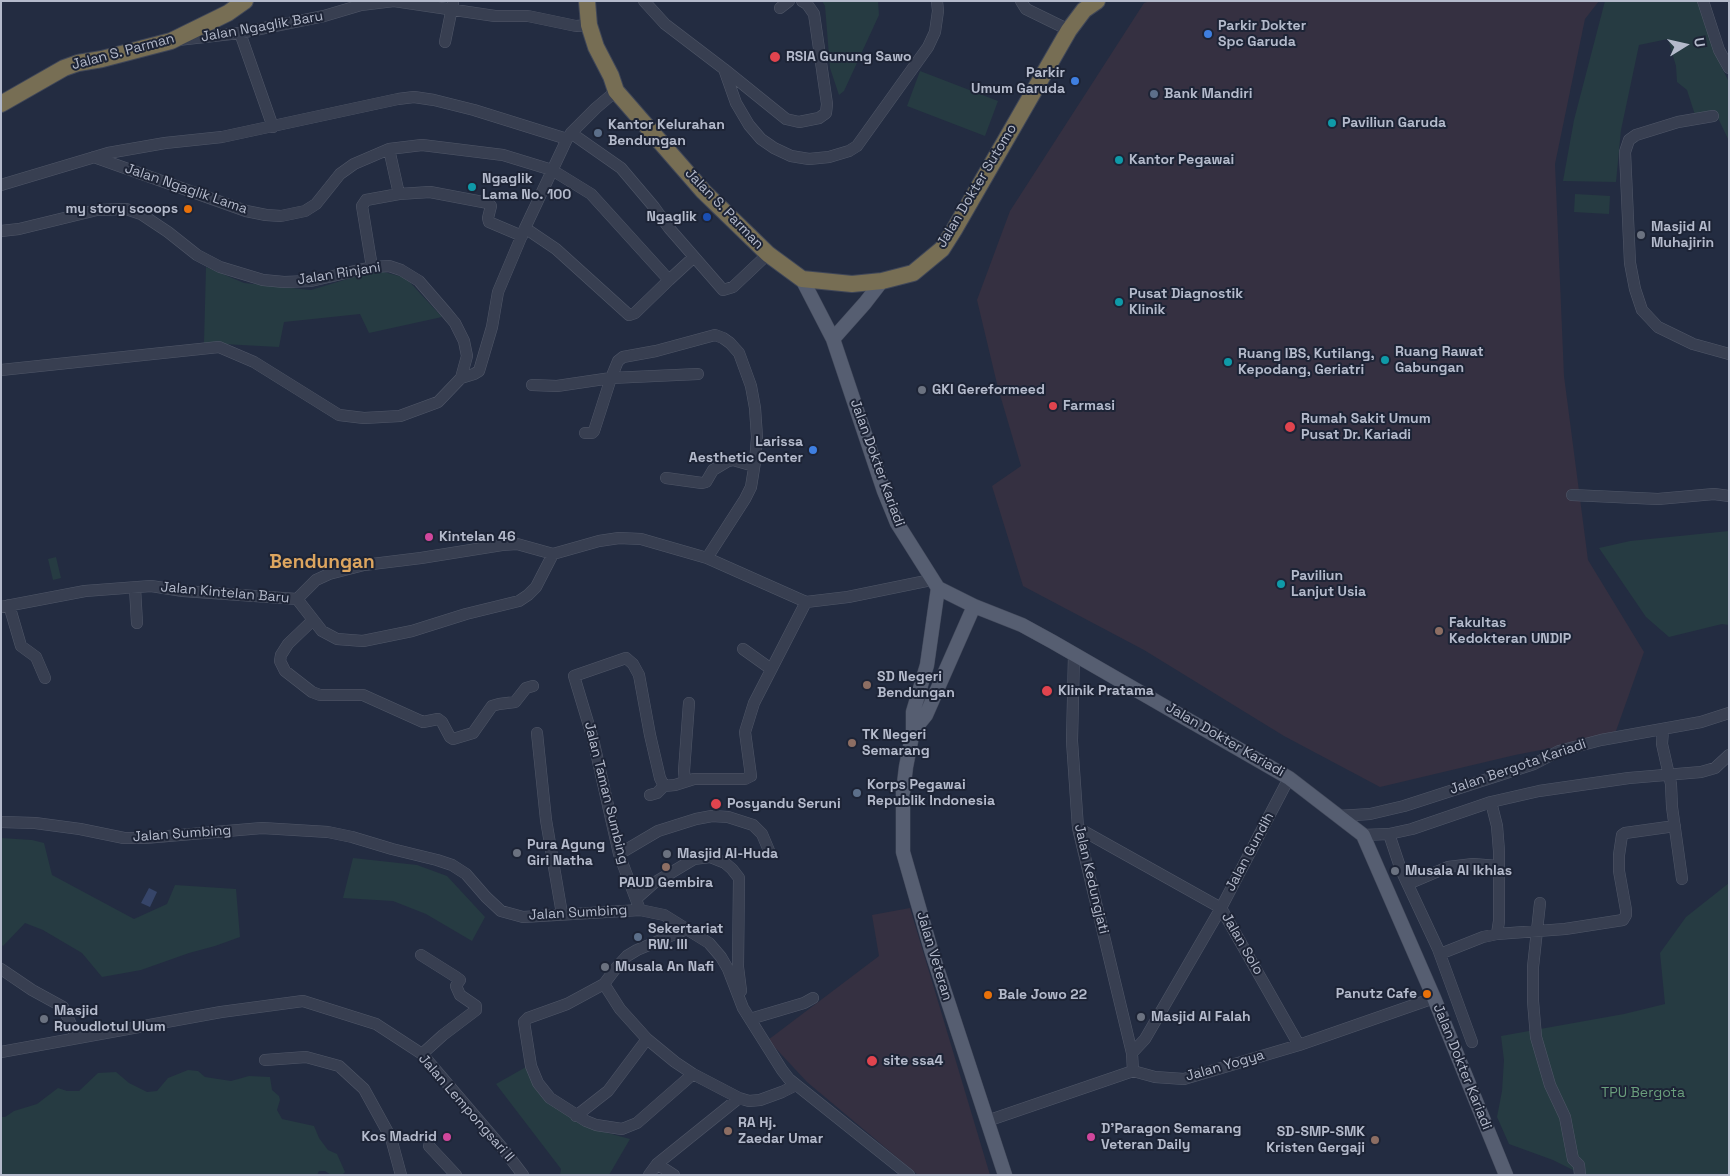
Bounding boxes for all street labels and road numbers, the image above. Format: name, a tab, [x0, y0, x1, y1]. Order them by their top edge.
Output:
street label: Jalan Ngaglik Baru	[200, 8, 324, 46]
street label: Jalan S. Parman	[70, 30, 176, 74]
street label: Jalan Dokter Sutomo	[933, 121, 1021, 251]
street label: Jalan Ngaglik Lama	[122, 160, 250, 218]
street label: Jalan S. Parman	[681, 165, 767, 253]
street label: Jalan Rinjani	[296, 259, 382, 289]
street label: Jalan Dokter Kariadi	[846, 397, 908, 529]
street label: Jalan Kintelan Baru	[160, 579, 290, 607]
street label: Jalan Dokter Kariadi	[1163, 699, 1287, 781]
street label: Jalan Taman Sumbing	[580, 720, 632, 866]
street label: Jalan Bergota Kariadi	[1448, 736, 1588, 798]
street label: Jalan Gundih	[1222, 810, 1278, 894]
street label: Jalan Sumbing	[132, 822, 232, 846]
street label: Jalan Kedungjati	[1070, 822, 1112, 936]
street label: Jalan Sumbing	[528, 902, 628, 924]
street label: Jalan Veteran	[913, 910, 955, 1002]
street label: Jalan Solo	[1217, 910, 1267, 978]
street label: Jalan Dokter Kariadi	[1429, 1002, 1495, 1132]
street label: Jalan Yogya	[1184, 1047, 1266, 1085]
street label: Jalan Lempongsari II	[415, 1051, 517, 1165]

